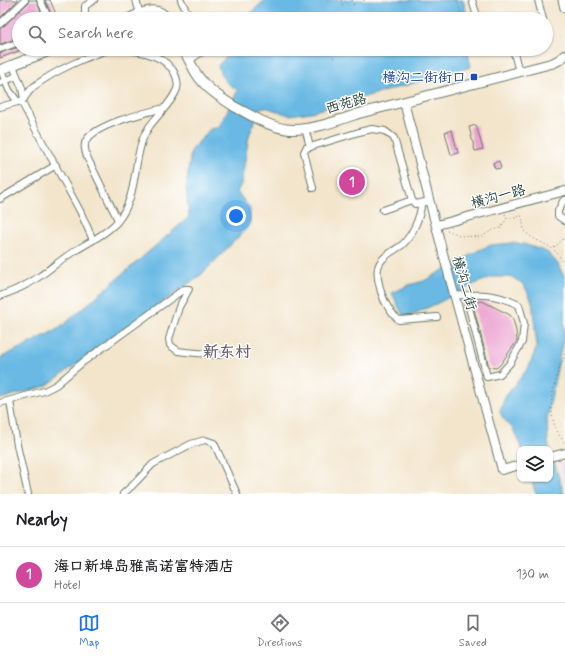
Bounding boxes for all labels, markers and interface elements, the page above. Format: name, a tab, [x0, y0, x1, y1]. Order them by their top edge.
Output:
search box	[12, 12, 553, 56]
icon: search	[26, 23, 48, 45]
text: Search here	[58, 24, 134, 44]
place label: 横沟二街街口	[382, 69, 466, 87]
marker: 横沟二街街口	[469, 72, 479, 82]
street label: 西苑路	[324, 90, 369, 118]
pin: 1	[339, 167, 365, 197]
street label: 横沟一路	[469, 181, 528, 213]
your location	[226, 206, 246, 226]
street label: 横沟二街	[448, 254, 480, 313]
district label: 新东村	[203, 342, 251, 363]
map controls	[517, 446, 553, 482]
button: layers	[517, 446, 553, 482]
text: Nearby	[16, 509, 68, 531]
text: 海口新埠岛雅高诺富特酒店	[54, 557, 234, 577]
text: 1	[26, 566, 32, 583]
text: 130 m	[516, 566, 549, 583]
text: Hotel	[54, 577, 80, 594]
tab: Map	[78, 612, 100, 650]
tab: Directions	[257, 612, 302, 650]
tab: Saved	[459, 612, 487, 650]

